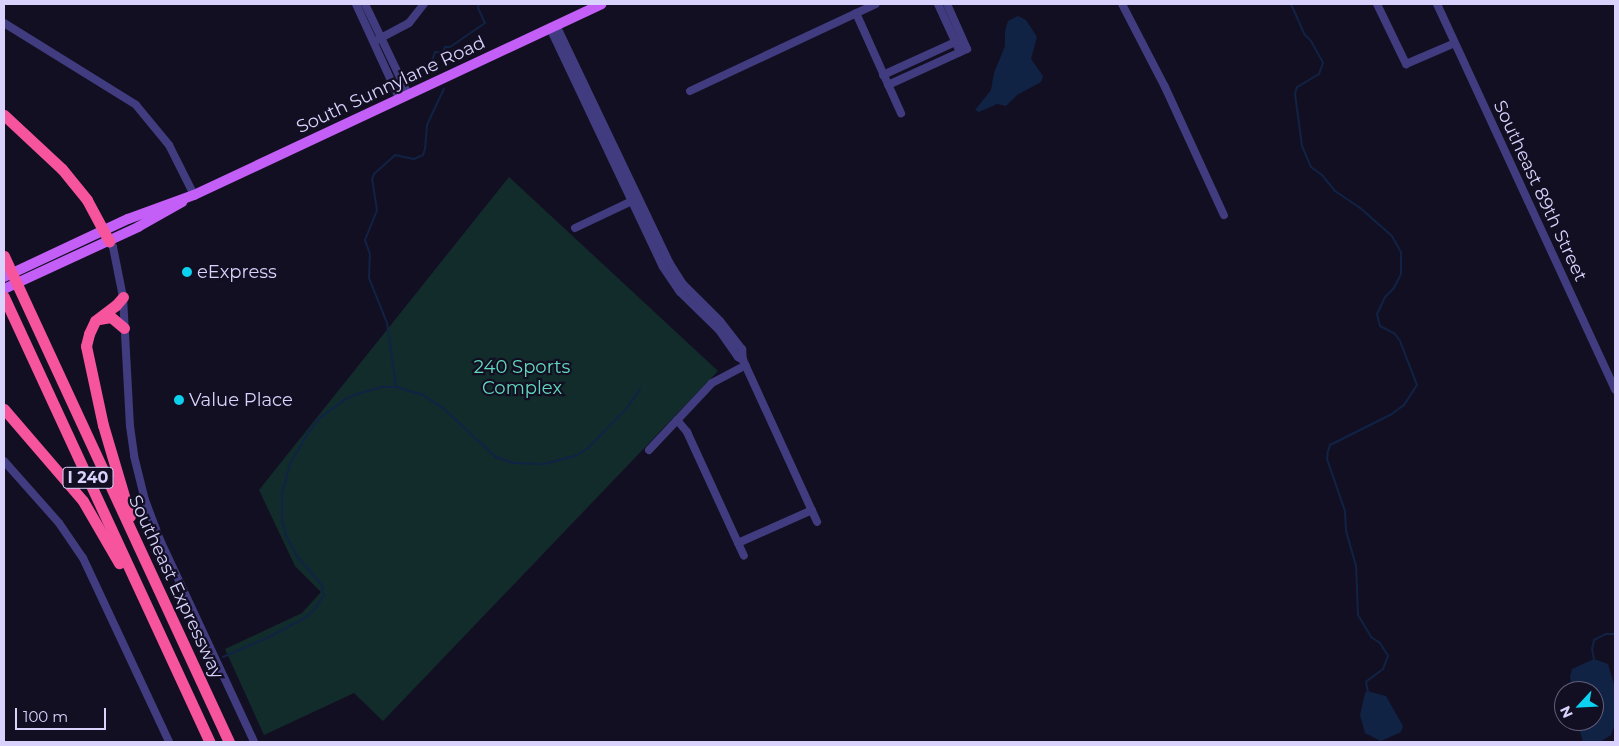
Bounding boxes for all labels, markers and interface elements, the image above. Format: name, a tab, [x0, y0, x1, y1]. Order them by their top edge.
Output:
street label: South Sunnylane Road	[293, 32, 489, 138]
street label: Southeast 89th Street	[1489, 97, 1591, 285]
place label: eExpress	[197, 261, 277, 283]
marker: eExpress	[181, 266, 193, 278]
park label: 240 Sports Complex	[474, 357, 570, 399]
place label: Value Place	[189, 389, 293, 411]
marker: Value Place	[173, 394, 185, 406]
road number: I 240	[62, 464, 114, 492]
street label: Southeast Expressway	[124, 492, 228, 682]
north arrow	[1554, 681, 1604, 731]
scale bar	[18, 698, 109, 730]
text: N	[1556, 703, 1577, 721]
text: 100 m	[23, 707, 68, 726]

